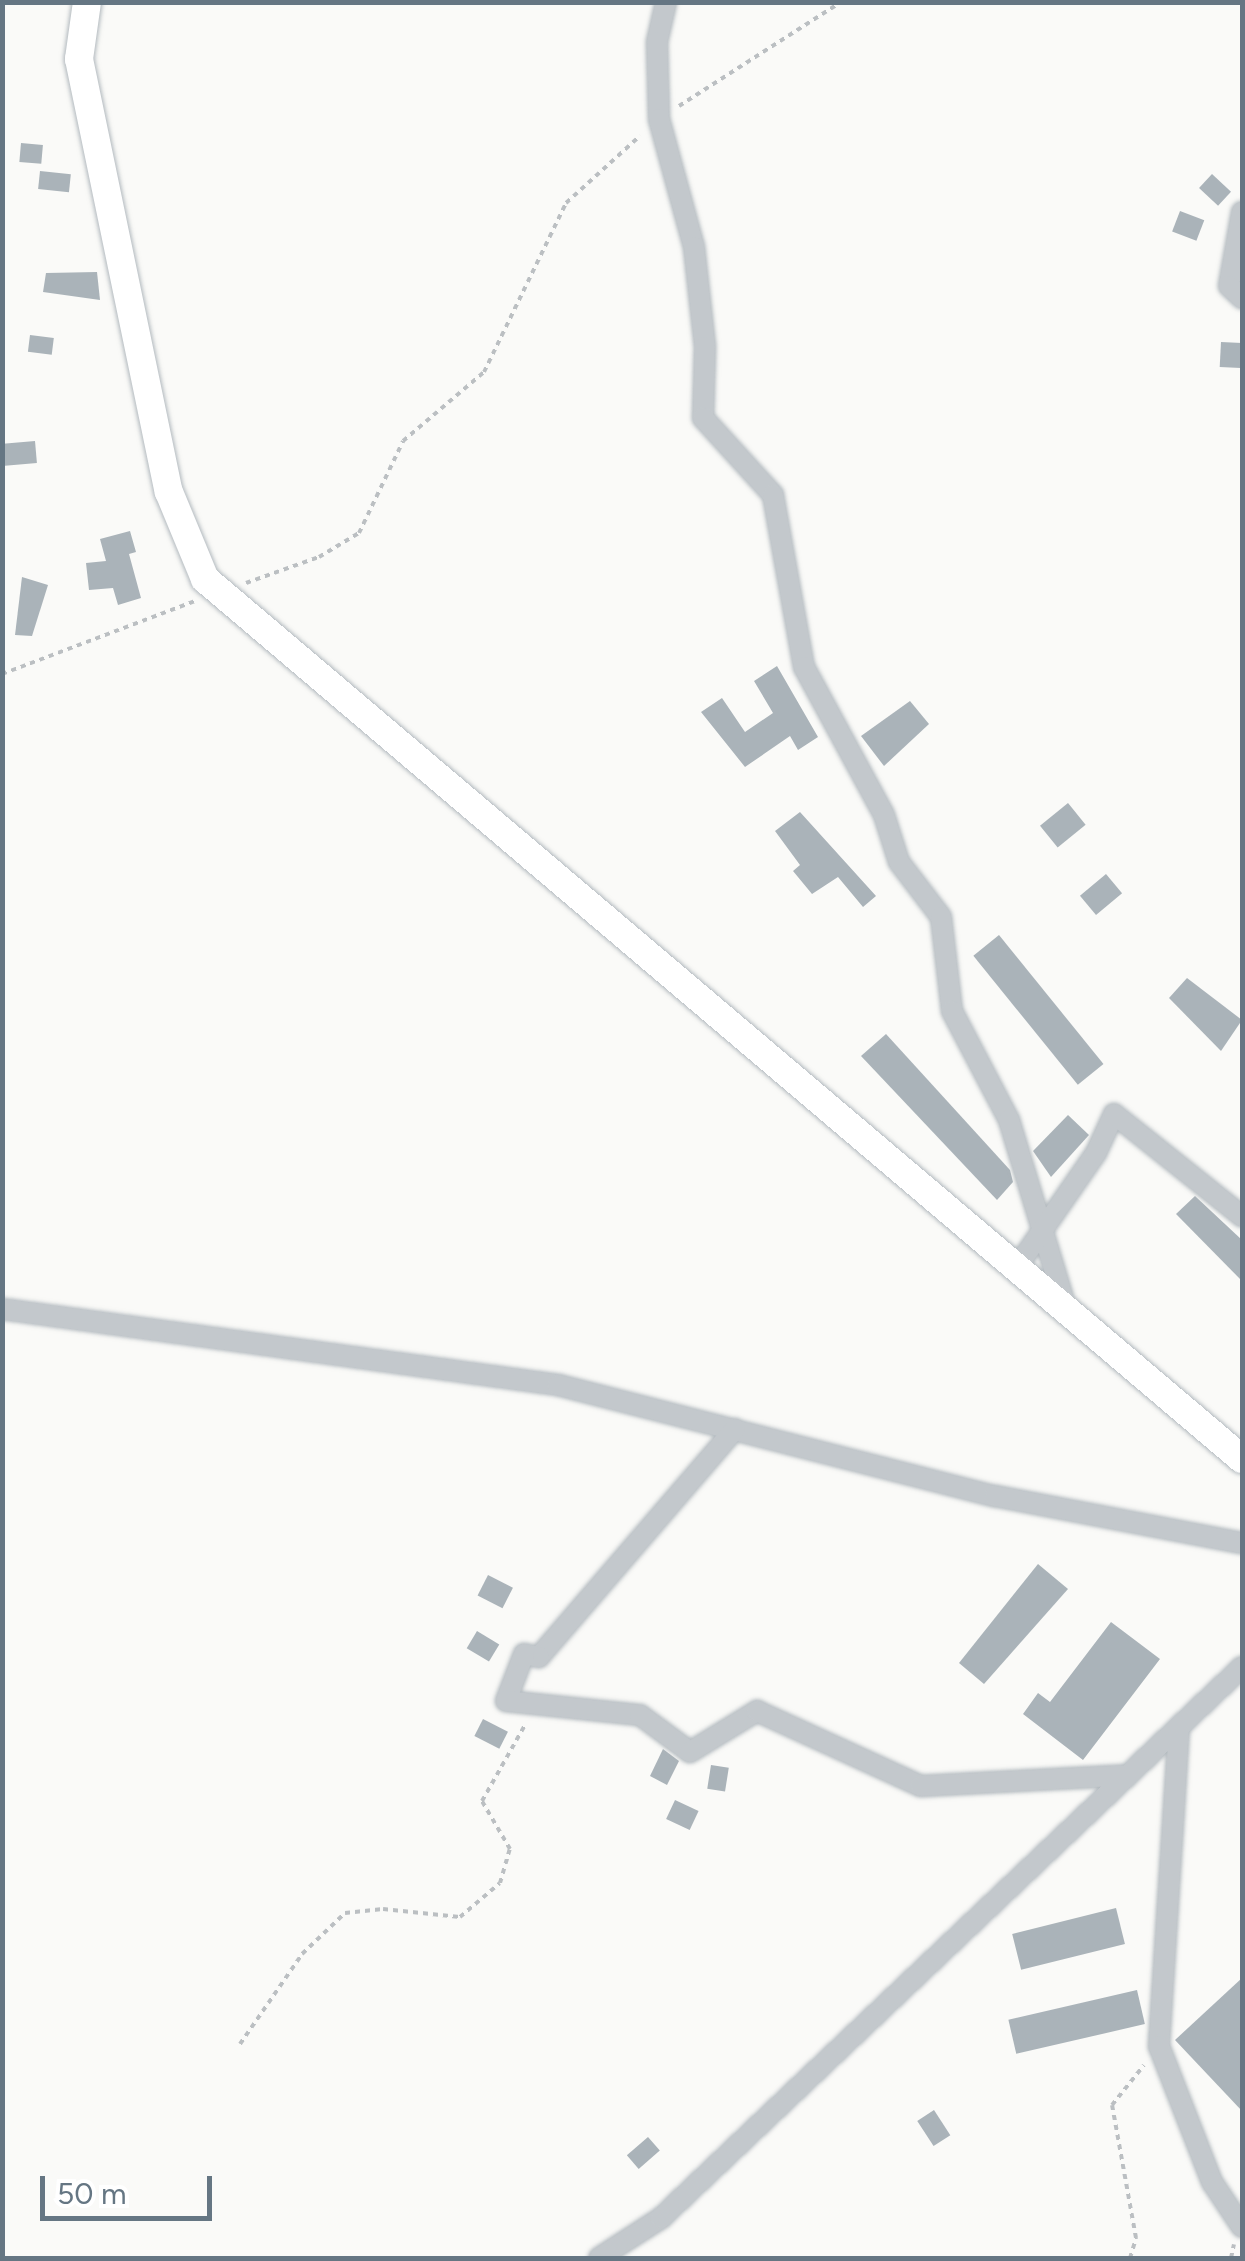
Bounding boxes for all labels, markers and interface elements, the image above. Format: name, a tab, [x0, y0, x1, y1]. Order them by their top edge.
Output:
scale bar	[45, 2156, 218, 2218]
text: 50 m	[57, 2175, 126, 2212]

